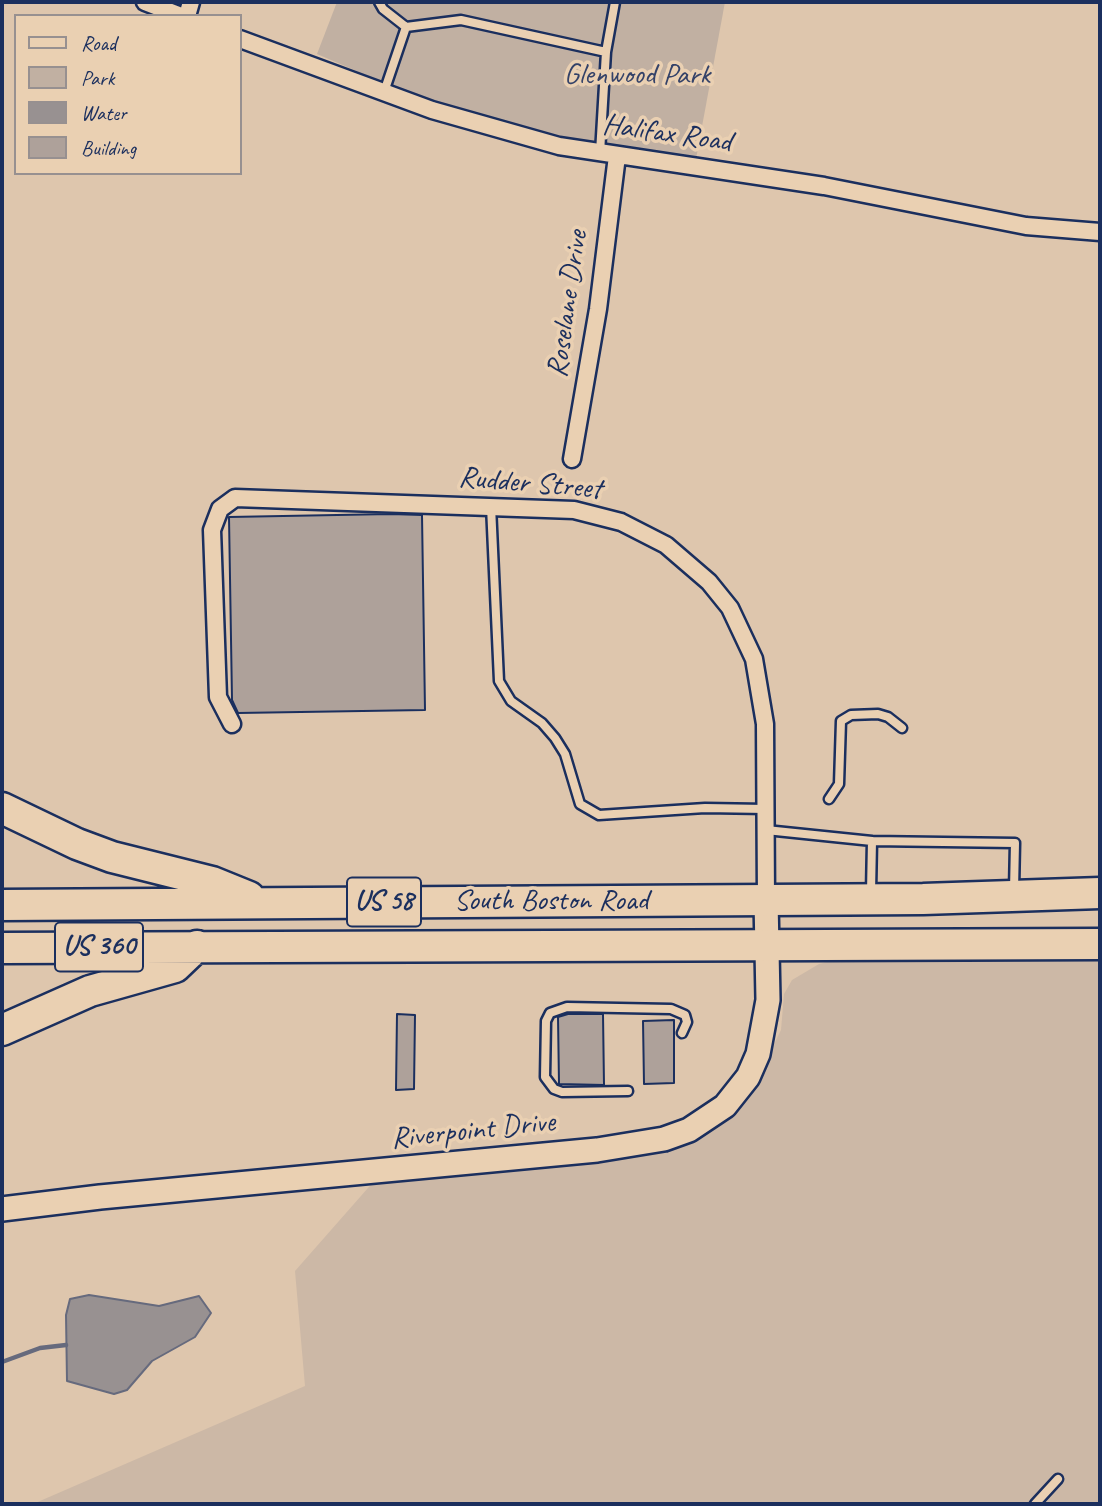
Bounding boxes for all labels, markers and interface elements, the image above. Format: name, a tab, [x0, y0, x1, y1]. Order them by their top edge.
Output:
legend	[14, 14, 242, 175]
text: Road	[81, 30, 116, 56]
park label: Glenwood Park	[564, 57, 710, 93]
text: Park	[81, 65, 114, 91]
text: Water	[81, 100, 127, 126]
street label: Halifax Road	[600, 107, 734, 161]
text: Building	[81, 135, 136, 161]
street label: Roselane Drive	[540, 228, 596, 380]
street label: Rudder Street	[457, 460, 603, 508]
road number: US 58	[347, 878, 421, 926]
street label: South Boston Road	[454, 883, 648, 919]
road number: US 360	[55, 922, 143, 972]
street label: Riverpoint Drive	[389, 1104, 557, 1158]

